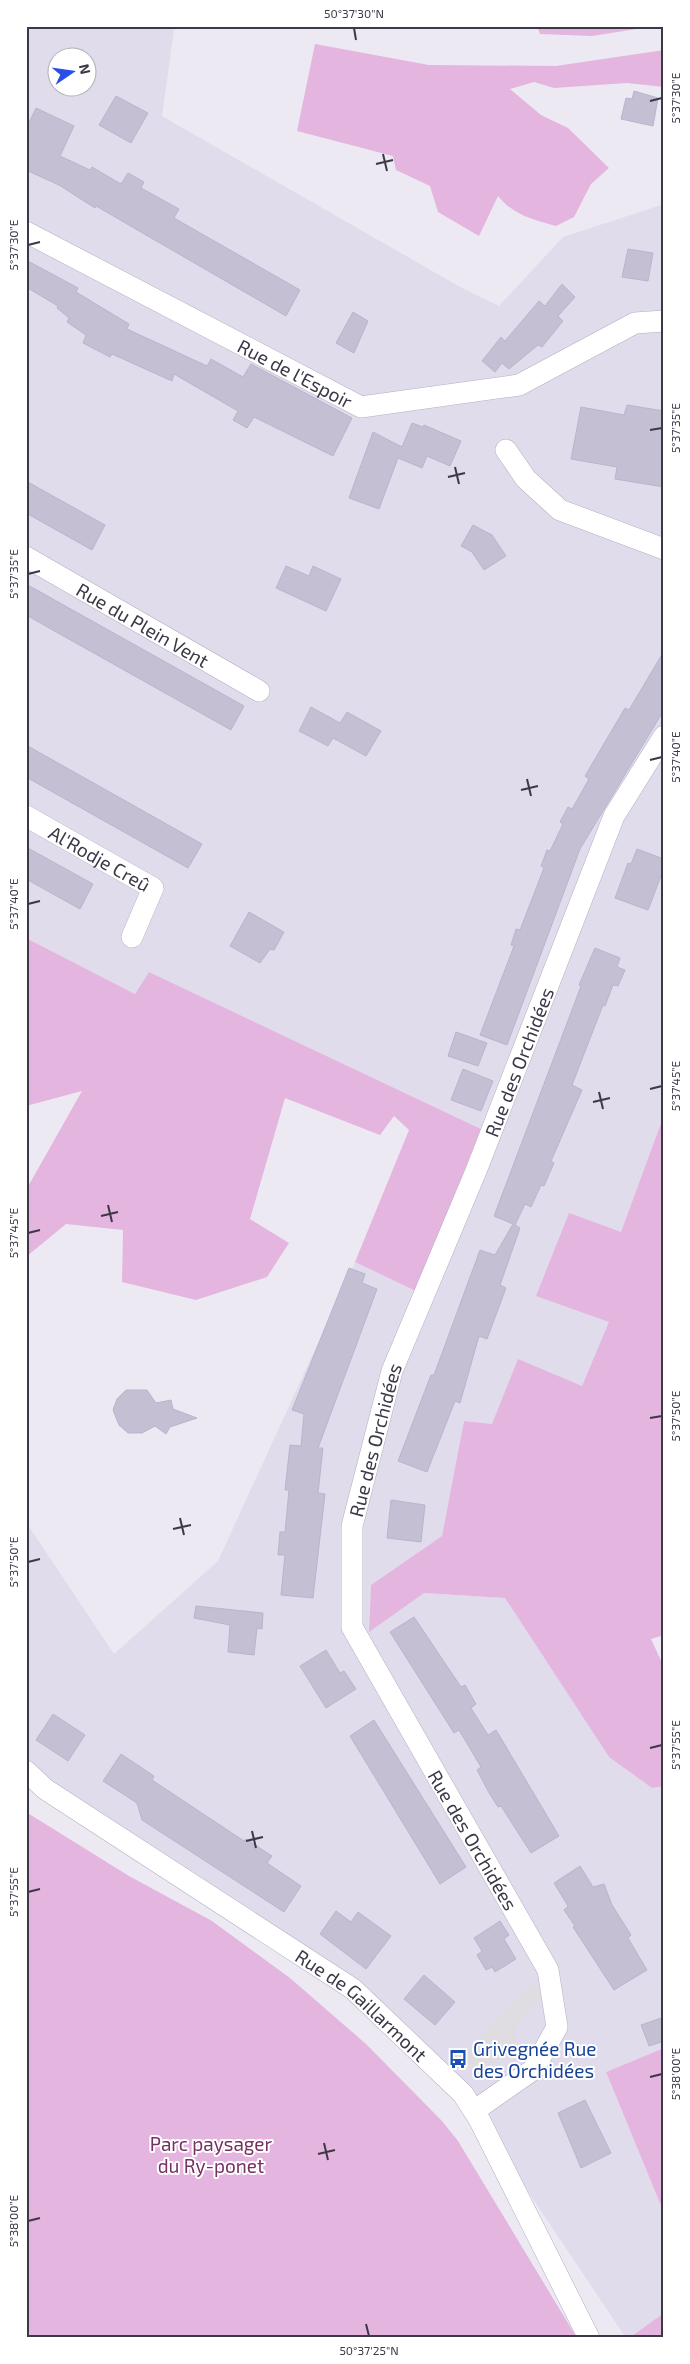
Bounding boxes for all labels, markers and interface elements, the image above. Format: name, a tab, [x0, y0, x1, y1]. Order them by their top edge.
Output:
text: 50°37'30"N	[324, 6, 384, 20]
north arrow	[48, 48, 98, 98]
text: N	[76, 62, 95, 76]
text: 5°37'30"E	[668, 72, 682, 123]
text: 5°37'30"E	[6, 219, 20, 270]
street label: Rue de l'Espoir	[234, 333, 357, 412]
text: 5°37'35"E	[668, 403, 682, 453]
text: 5°37'35"E	[6, 549, 20, 599]
street label: Rue du Plein Vent	[73, 577, 213, 671]
text: 5°37'40"E	[668, 731, 682, 783]
street label: Al'Rodje Creû	[45, 820, 155, 896]
text: 5°37'40"E	[6, 878, 20, 930]
street label: Rue des Orchidées	[479, 984, 558, 1140]
text: 5°37'45"E	[668, 1060, 682, 1111]
text: 5°37'45"E	[6, 1207, 20, 1258]
street label: Rue des Orchidées	[343, 1359, 406, 1519]
text: 5°37'50"E	[668, 1390, 682, 1441]
text: 5°37'50"E	[6, 1536, 20, 1587]
text: 5°37'55"E	[668, 1720, 682, 1770]
street label: Rue des Orchidées	[424, 1766, 522, 1914]
text: 5°37'55"E	[6, 1867, 20, 1917]
street label: Rue de Gaillarmont	[292, 1944, 432, 2066]
place label: Grivegnée Rue des Orchidées	[473, 2037, 596, 2082]
text: 5°38'00"E	[668, 2047, 682, 2100]
bus stop icon: Grivegnée Rue des Orchidées	[447, 2048, 469, 2070]
park label: Parc paysager du Ry-ponet	[150, 2132, 273, 2177]
text: 5°38'00"E	[6, 2194, 20, 2247]
text: 50°37'25"N	[339, 2343, 399, 2357]

